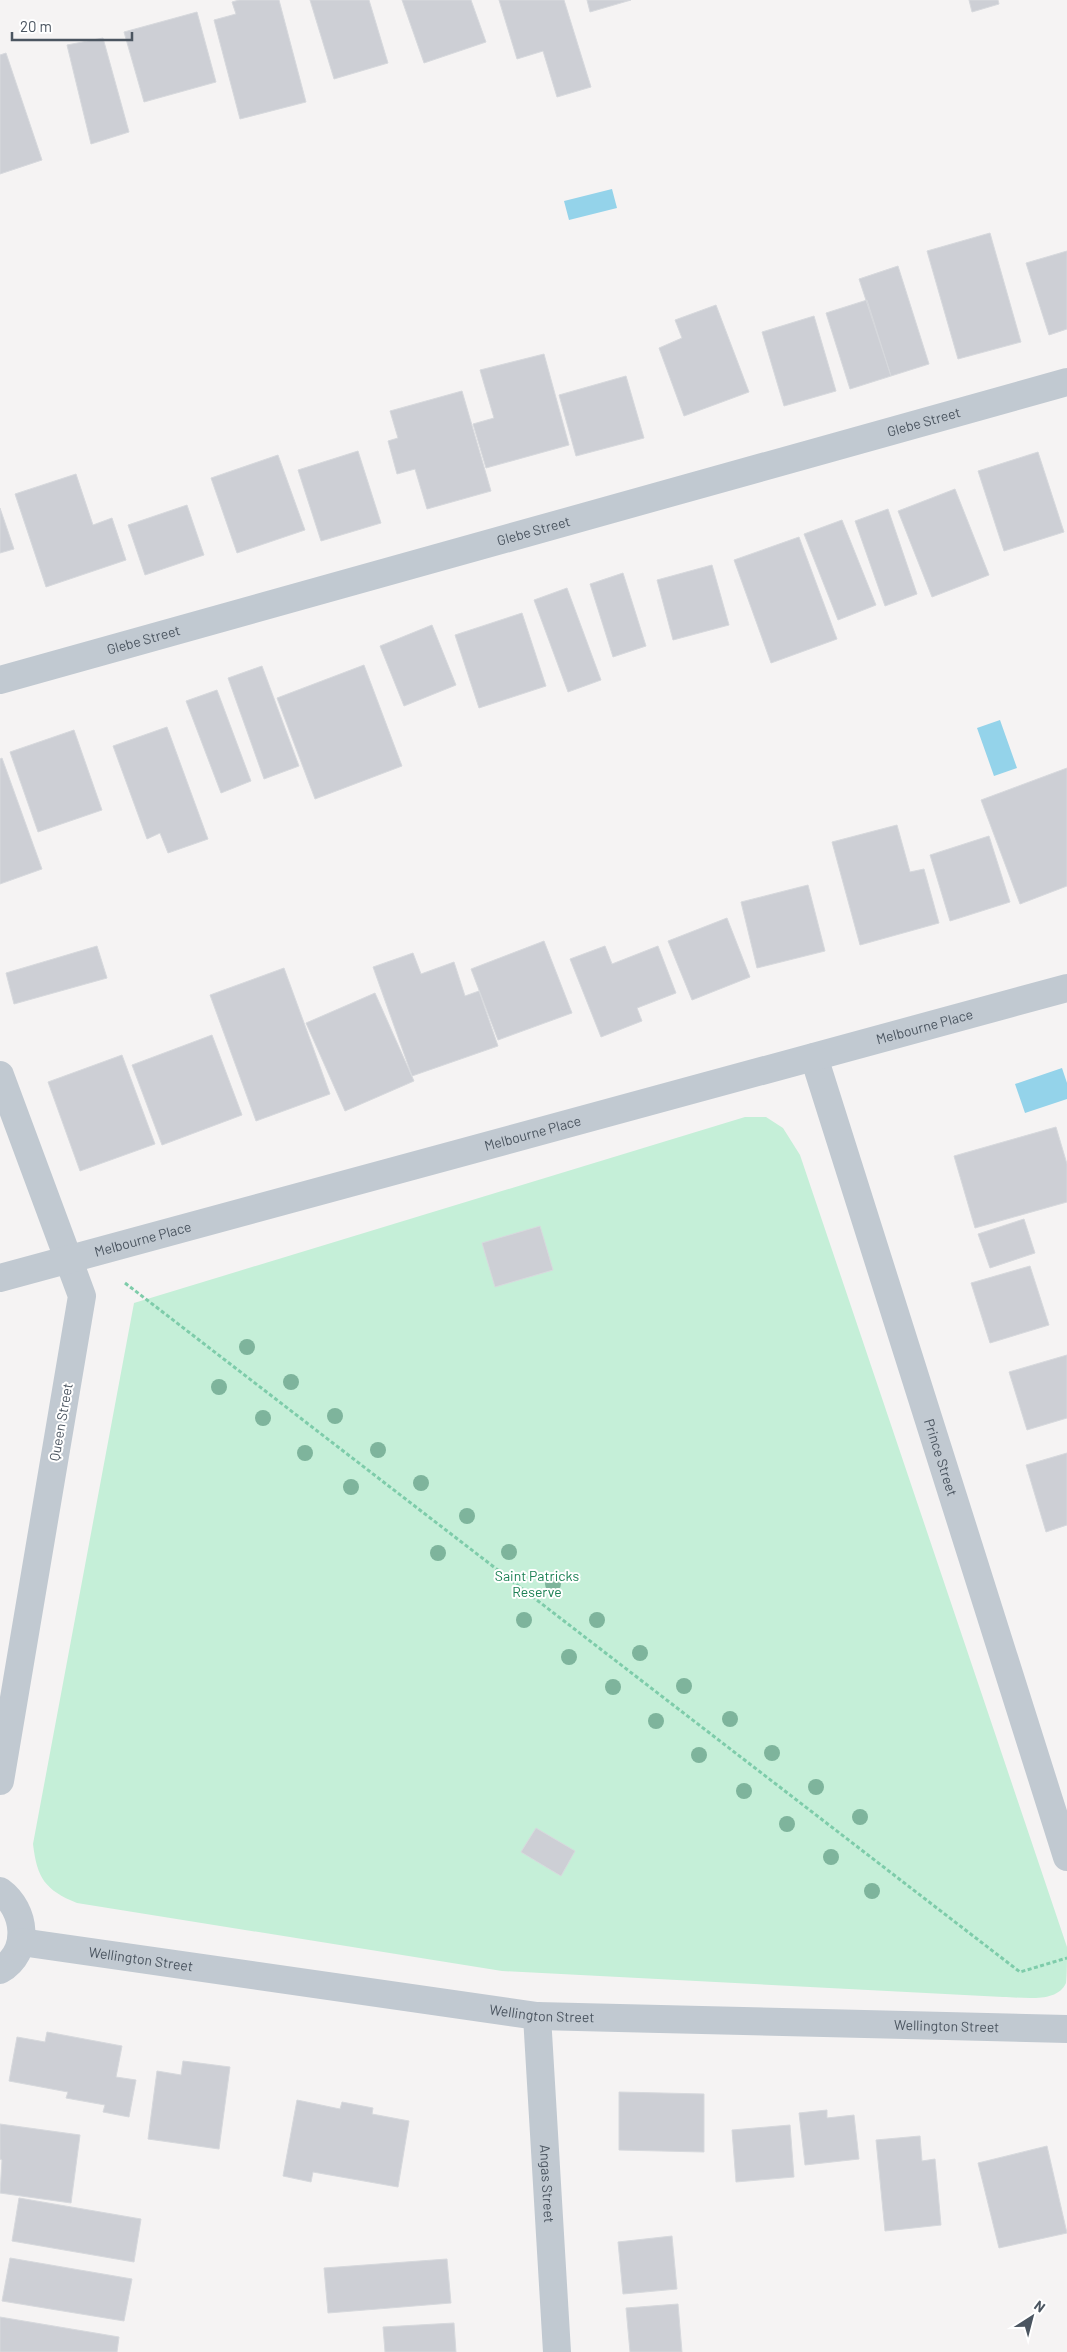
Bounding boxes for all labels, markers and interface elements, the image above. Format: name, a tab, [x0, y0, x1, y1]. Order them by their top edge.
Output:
scale bar	[12, 10, 132, 42]
text: 20 m	[20, 17, 52, 35]
street label: Glebe Street	[885, 403, 962, 440]
street label: Glebe Street	[495, 512, 572, 549]
street label: Glebe Street	[105, 621, 182, 658]
street label: Melbourne Place	[874, 1005, 975, 1048]
street label: Melbourne Place	[482, 1111, 583, 1154]
street label: Melbourne Place	[92, 1217, 193, 1260]
street label: Queen Street	[45, 1382, 76, 1462]
street label: Prince Street	[921, 1416, 961, 1498]
park label: Saint Patricks Reserve	[495, 1567, 579, 1600]
street label: Wellington Street	[88, 1943, 194, 1975]
street label: Wellington Street	[488, 2000, 595, 2025]
street label: Wellington Street	[894, 2016, 999, 2035]
street label: Angas Street	[537, 2144, 558, 2223]
north arrow	[1007, 2292, 1057, 2342]
text: N	[1031, 2296, 1049, 2316]

